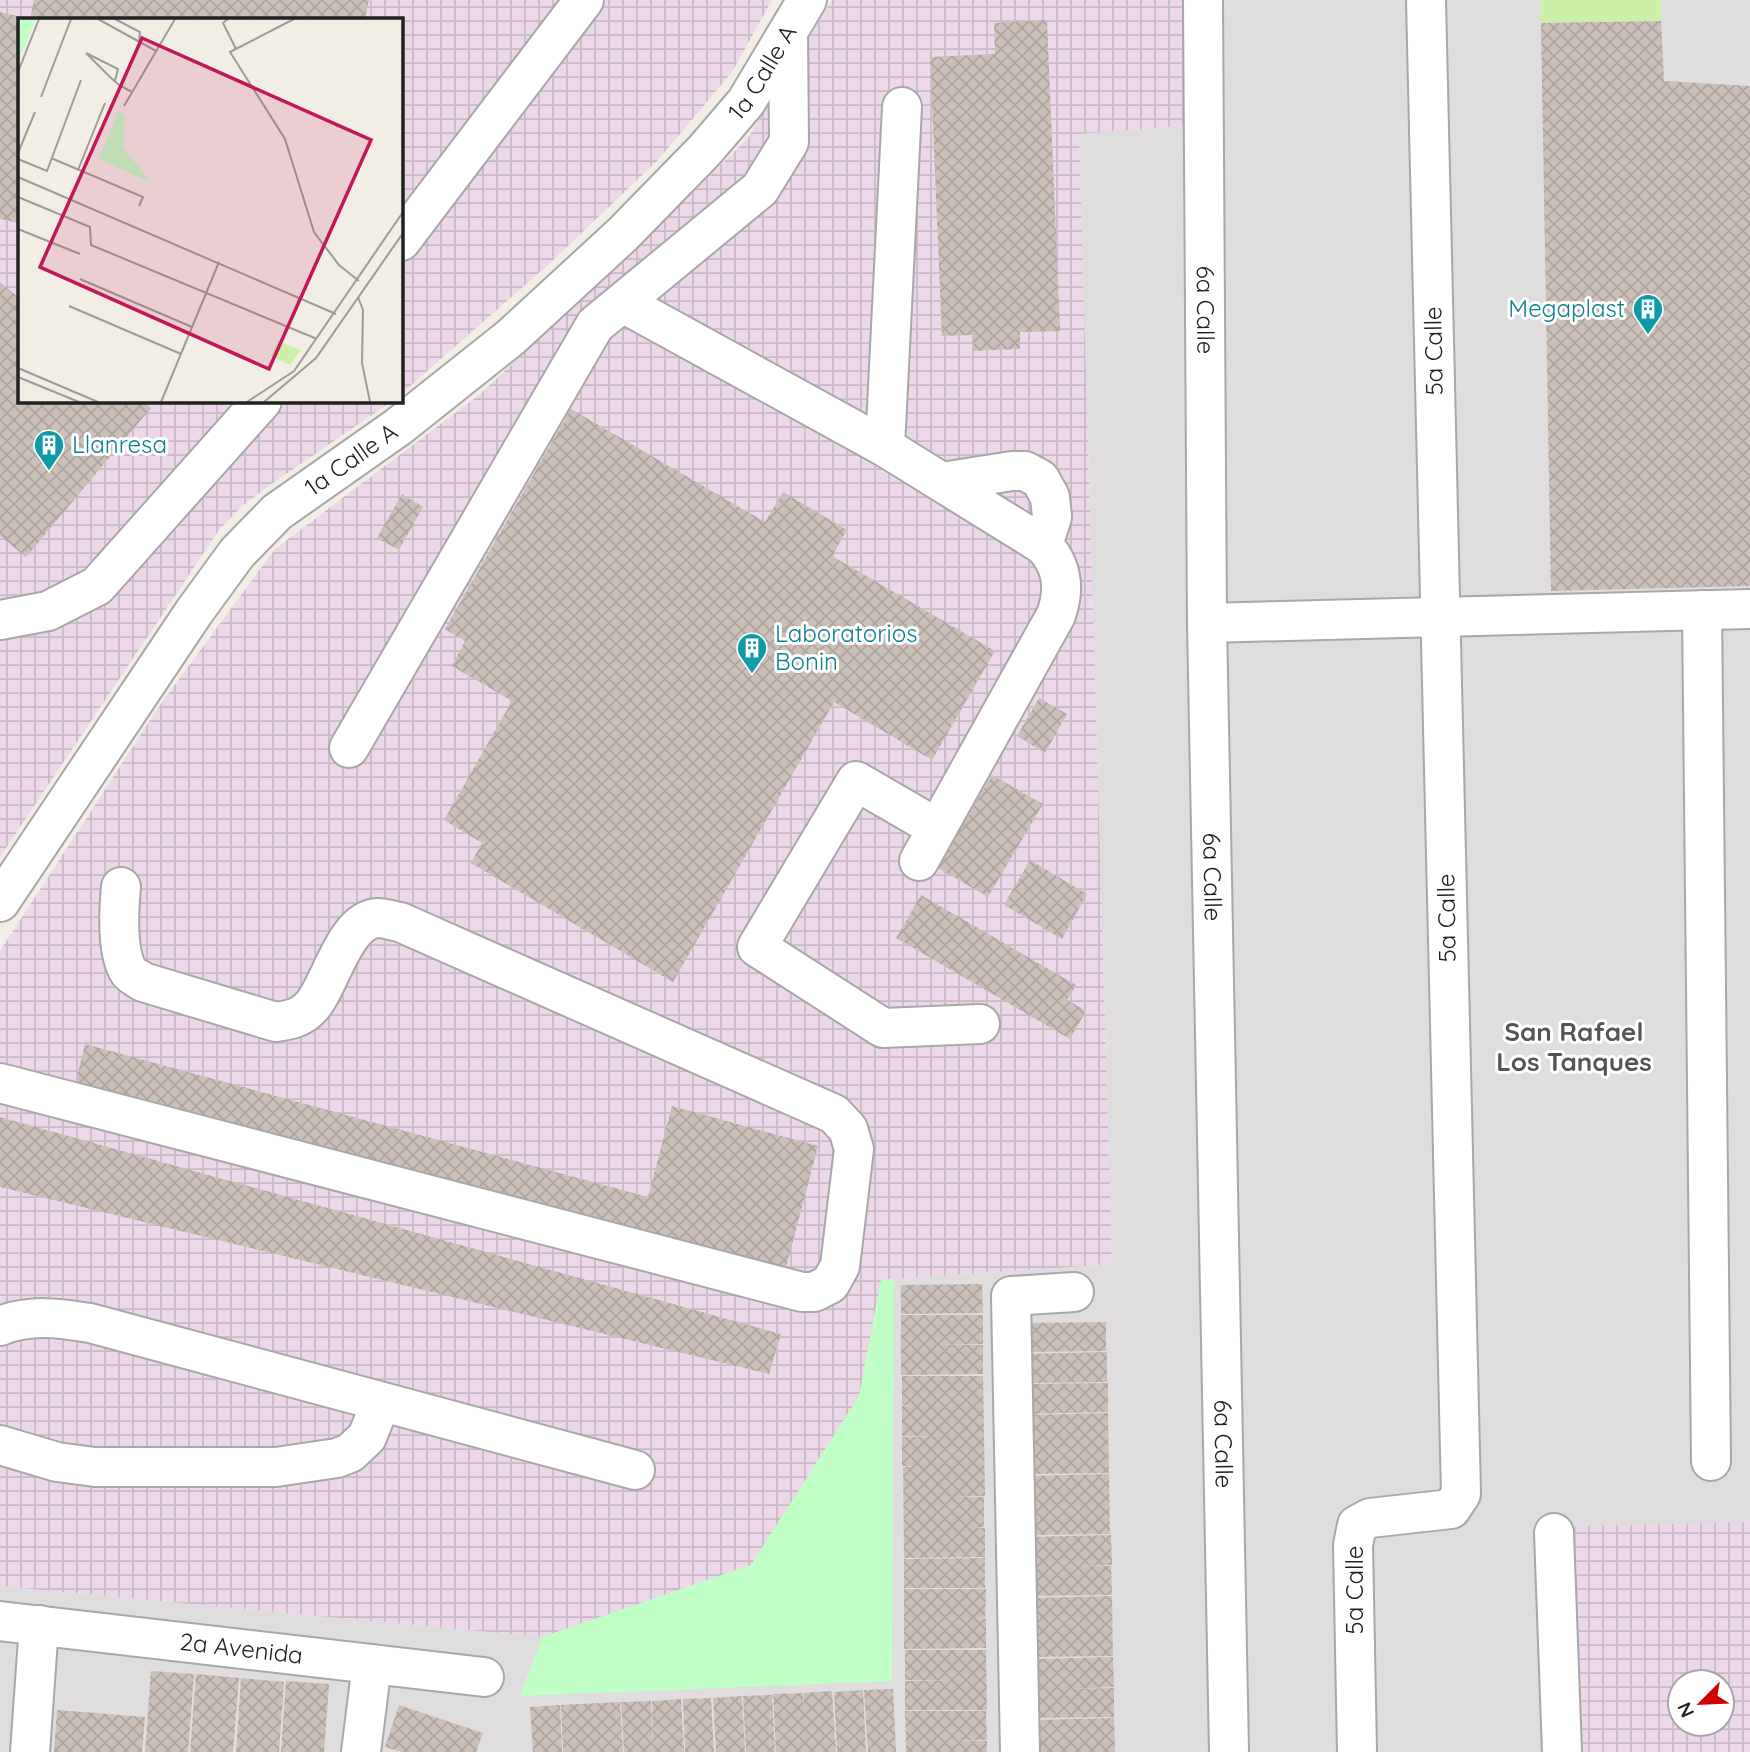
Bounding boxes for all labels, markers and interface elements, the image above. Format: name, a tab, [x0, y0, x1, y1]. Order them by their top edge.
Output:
inset map	[18, 18, 402, 402]
street label: 1a Calle A	[721, 19, 803, 126]
street label: 6a Calle	[1191, 266, 1221, 354]
building icon: Megaplast	[1631, 292, 1665, 336]
place label: Megaplast	[1508, 293, 1625, 323]
street label: 5a Calle	[1417, 306, 1449, 396]
street label: 1a Calle A	[298, 416, 403, 502]
building icon: Llanresa	[32, 428, 66, 472]
place label: Llanresa	[72, 429, 167, 459]
place label: Laboratorios Bonin	[775, 618, 918, 676]
building icon: Laboratorios Bonin	[735, 631, 769, 675]
street label: 6a Calle	[1197, 832, 1229, 922]
street label: 5a Calle	[1430, 873, 1462, 963]
district label: San Rafael Los Tanques	[1496, 1015, 1652, 1078]
street label: 6a Calle	[1208, 1399, 1240, 1488]
street label: 5a Calle	[1339, 1546, 1369, 1634]
street label: 2a Avenida	[178, 1626, 305, 1670]
north arrow	[1666, 1668, 1736, 1738]
text: N	[1672, 1699, 1699, 1721]

